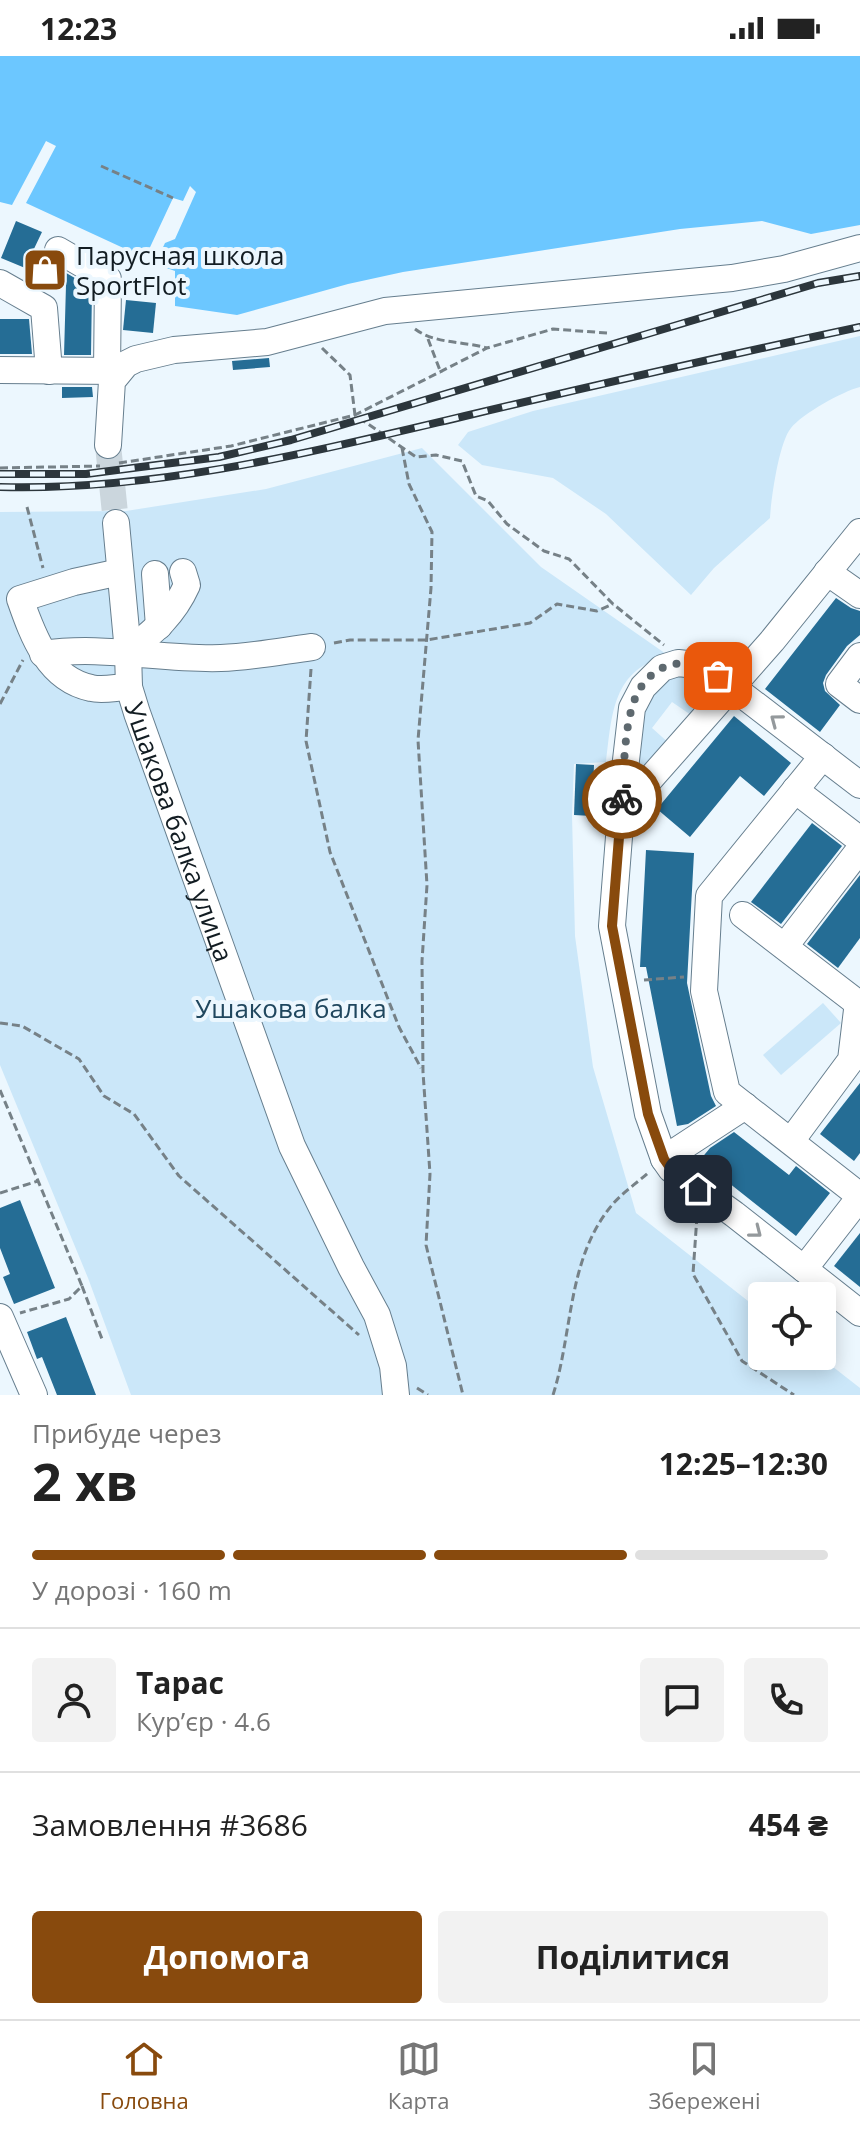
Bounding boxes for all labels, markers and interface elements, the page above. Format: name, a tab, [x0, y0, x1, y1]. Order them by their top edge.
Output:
text: 12:23	[40, 8, 117, 49]
place label: Парусная школа SportFlot	[76, 237, 284, 303]
shop icon: Парусная школа SportFlot	[21, 246, 69, 294]
pin	[684, 642, 752, 710]
icon: bag	[696, 654, 740, 698]
street label: Ушакова балка улица	[117, 698, 243, 967]
one-way arrow	[770, 716, 785, 730]
courier	[582, 759, 662, 839]
icon: bike	[600, 777, 644, 821]
park label: Ушакова балка	[195, 990, 387, 1026]
pin	[664, 1155, 732, 1223]
icon: home	[676, 1167, 720, 1211]
one-way arrow	[747, 1222, 762, 1236]
map controls	[748, 1282, 836, 1370]
button: locate	[748, 1282, 836, 1370]
text: Прибуде через	[32, 1415, 222, 1451]
text: 12:25–12:30	[659, 1443, 828, 1484]
text: 2 хв	[32, 1445, 138, 1516]
text: У дорозі · 160 m	[32, 1572, 232, 1608]
button: person	[32, 1658, 116, 1742]
button: chat	[640, 1658, 724, 1742]
button: phone	[744, 1658, 828, 1742]
text: Тарас	[136, 1662, 224, 1703]
text: Кур’єр · 4.6	[136, 1703, 271, 1739]
text: Замовлення #3686	[32, 1804, 308, 1845]
text: 454 ₴	[749, 1804, 828, 1845]
button: Допомога	[32, 1911, 422, 2003]
button: Поділитися	[438, 1911, 828, 2003]
tab: Головна	[99, 2037, 189, 2115]
tab: Карта	[388, 2037, 449, 2115]
tab: Збережені	[648, 2037, 761, 2115]

